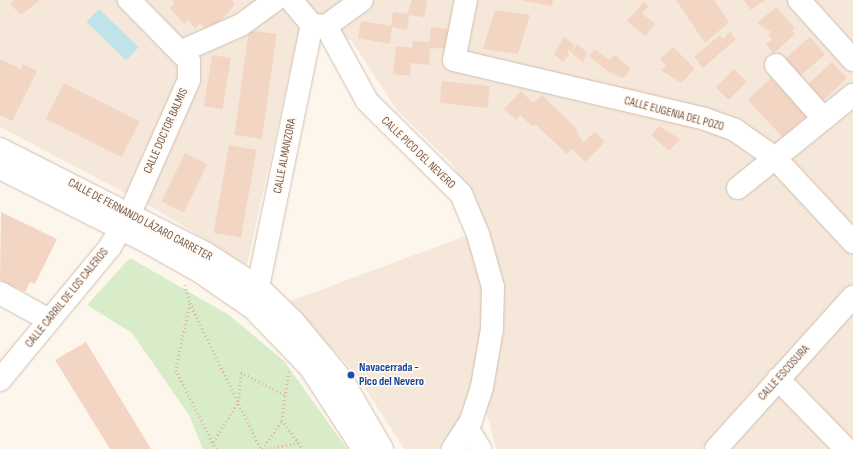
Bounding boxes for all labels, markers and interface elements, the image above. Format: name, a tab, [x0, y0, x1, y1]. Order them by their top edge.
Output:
street label: CALLE DOCTOR BALMIS	[141, 86, 191, 176]
street label: CALLE EUGENIA DEL POZO	[622, 94, 726, 134]
street label: CALLE PICO DEL NEVERO	[378, 114, 458, 192]
street label: CALLE ALMANZORA	[271, 117, 299, 195]
street label: CALLE DE FERNANDO LÁZARO CARRETER	[65, 176, 215, 264]
street label: CALLE CARRIL DE LOS CALEROS	[22, 245, 112, 351]
street label: CALLE ESCOSURA	[755, 342, 813, 404]
place label: Navacerrada - Pico del Nevero	[359, 361, 424, 389]
marker: Navacerrada - Pico del Nevero	[346, 370, 356, 380]

